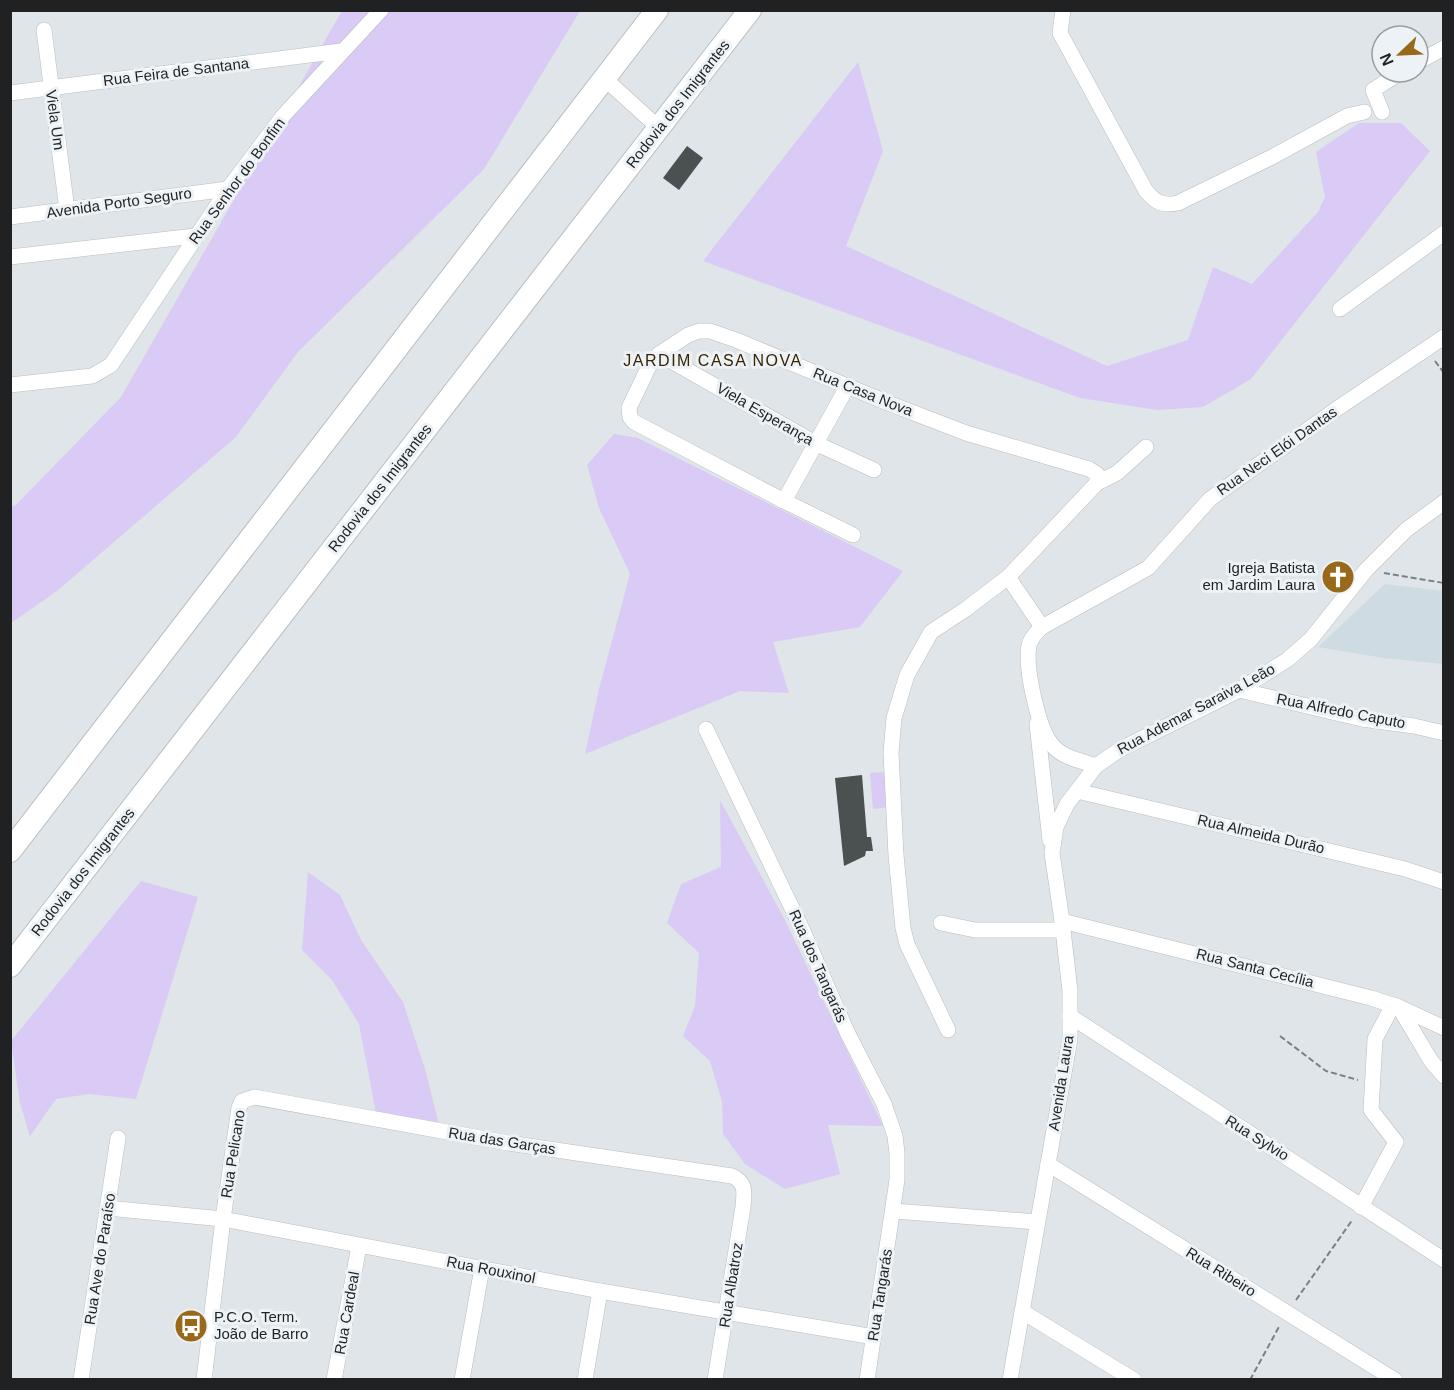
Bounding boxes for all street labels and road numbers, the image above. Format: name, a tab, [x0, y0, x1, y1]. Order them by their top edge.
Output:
street label: Rodovia dos Imigrantes	[622, 36, 733, 171]
street label: Rua Feira de Santana	[102, 54, 250, 89]
street label: Viela Um	[43, 89, 68, 151]
street label: Rua Senhor do Bonfim	[185, 114, 288, 247]
street label: Avenida Porto Seguro	[45, 184, 193, 221]
street label: Rua Casa Nova	[811, 364, 916, 419]
street label: Viela Esperança	[714, 379, 817, 448]
street label: Rua Neci Elói Dantas	[1213, 403, 1340, 498]
street label: Rodovia dos Imigrantes	[324, 420, 435, 555]
street label: Rua Ademar Saraiva Leão	[1114, 660, 1277, 757]
street label: Rua Alfredo Caputo	[1275, 690, 1407, 731]
street label: Rodovia dos Imigrantes	[27, 804, 138, 939]
street label: Rua Almeida Durão	[1196, 811, 1326, 856]
street label: Rua dos Tangarás	[786, 907, 851, 1025]
street label: Rua Santa Cecília	[1194, 945, 1316, 991]
street label: Avenida Laura	[1045, 1033, 1077, 1132]
street label: Rua Pelicano	[217, 1109, 248, 1199]
street label: Rua Sylvio	[1222, 1111, 1292, 1164]
street label: Rua das Garças	[447, 1124, 557, 1157]
street label: Rua Ave do Paraíso	[81, 1192, 118, 1326]
street label: Rua Albatroz	[715, 1241, 746, 1329]
street label: Rua Ribeiro	[1183, 1243, 1259, 1300]
street label: Rua Tangarás	[864, 1248, 895, 1342]
street label: Rua Rouxinol	[445, 1253, 537, 1286]
street label: Rua Cardeal	[331, 1270, 362, 1356]

